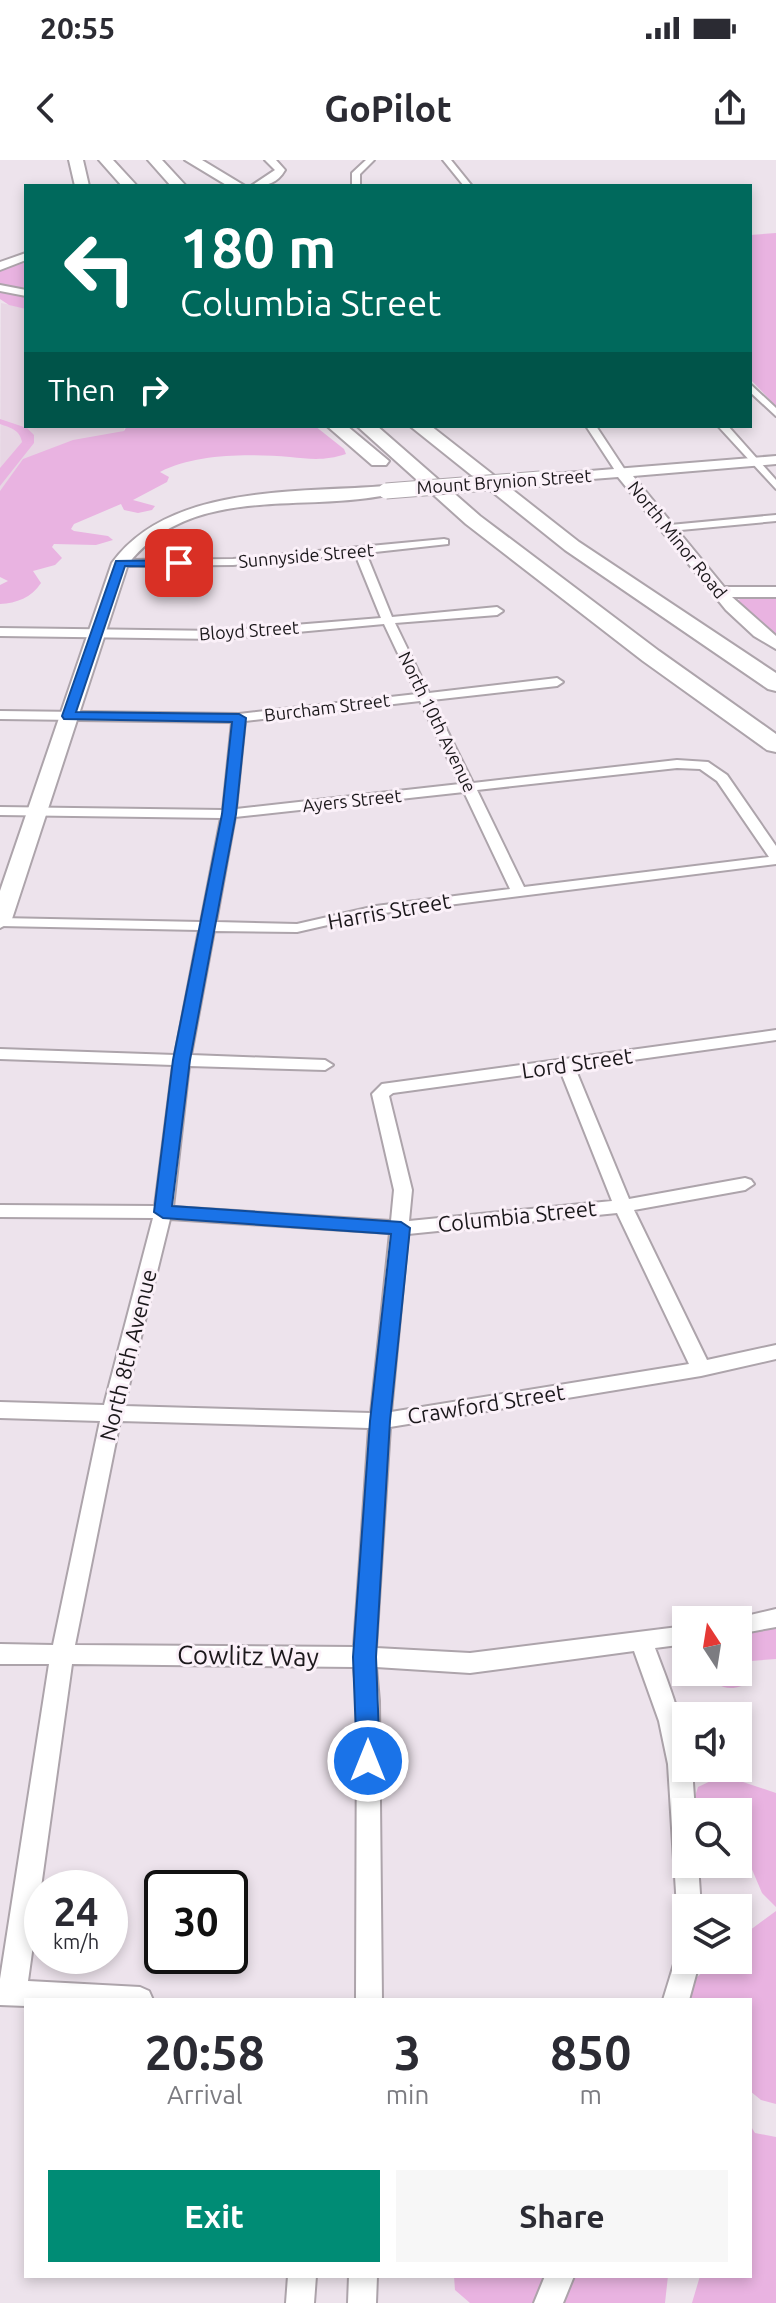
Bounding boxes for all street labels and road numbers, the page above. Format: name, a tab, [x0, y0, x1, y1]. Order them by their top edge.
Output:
street label: Mount Brynion Street	[416, 465, 592, 497]
street label: North Minor Road	[624, 477, 731, 602]
street label: Sunnyside Street	[237, 539, 374, 571]
street label: Bloyd Street	[198, 617, 300, 643]
street label: North 10th Avenue	[395, 648, 481, 795]
street label: Burcham Street	[263, 689, 391, 725]
street label: Ayers Street	[302, 785, 402, 815]
street label: Harris Street	[325, 887, 453, 934]
street label: Lord Street	[520, 1042, 634, 1083]
street label: Columbia Street	[436, 1195, 598, 1236]
street label: North 8th Avenue	[94, 1266, 161, 1443]
street label: Crawford Street	[405, 1379, 567, 1428]
street label: Cowlitz Way	[177, 1640, 319, 1671]

